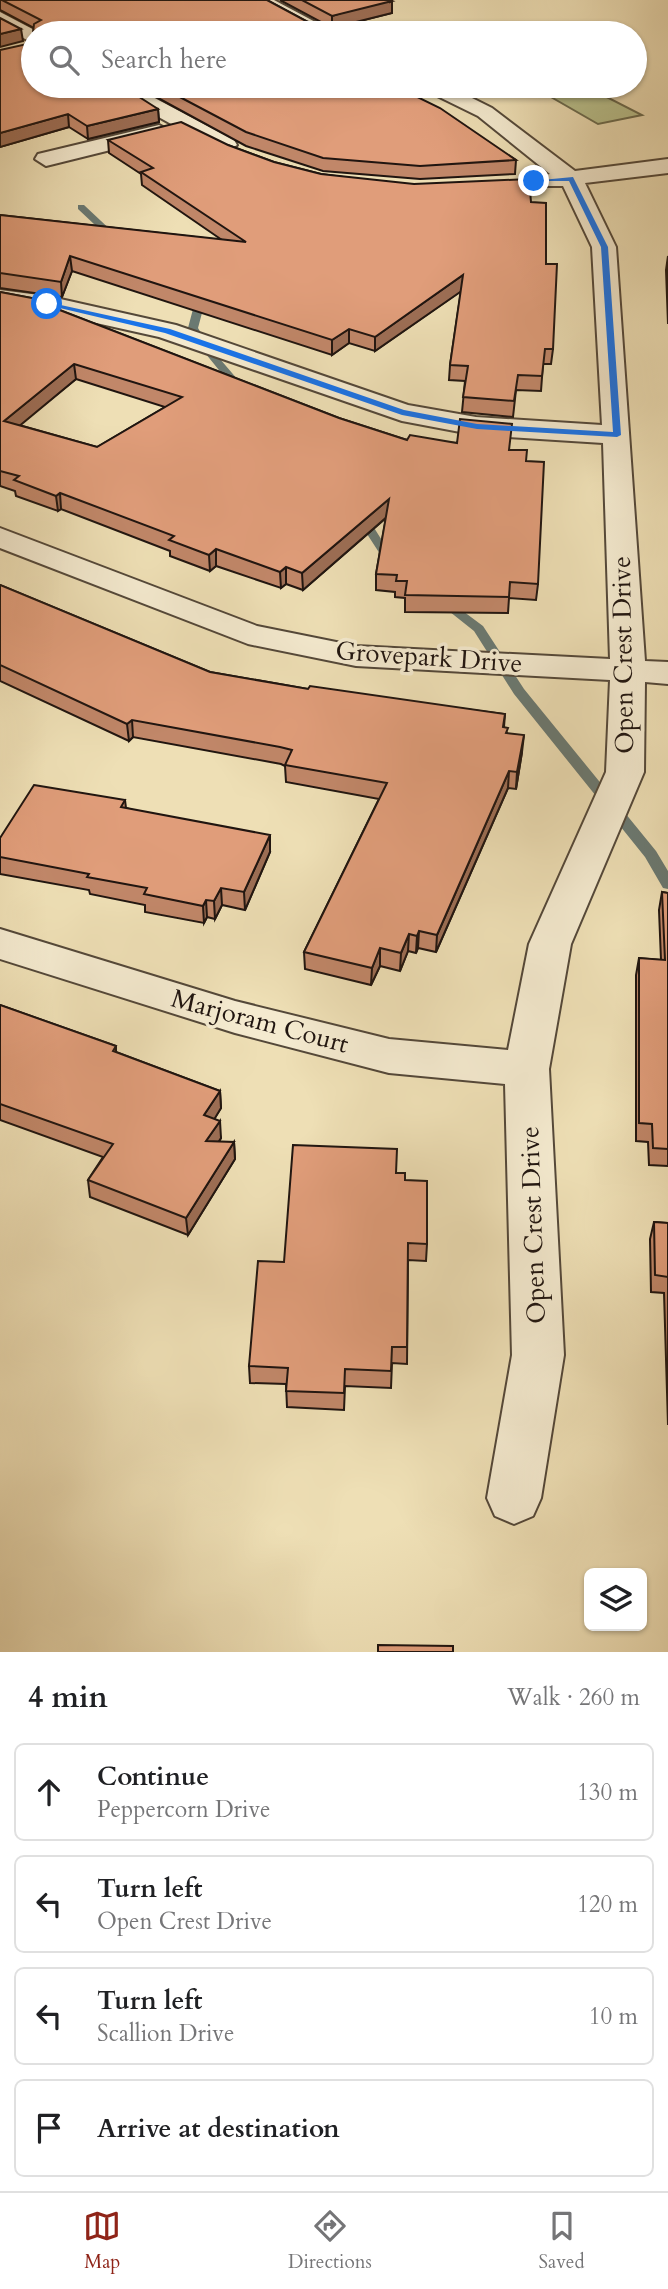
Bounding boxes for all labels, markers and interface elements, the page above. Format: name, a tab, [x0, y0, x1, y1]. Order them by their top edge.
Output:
search box	[21, 21, 647, 98]
icon: search	[45, 41, 83, 79]
text: Search here	[101, 42, 227, 77]
route end	[518, 165, 549, 196]
route start	[31, 288, 62, 319]
street label: Open Crest Drive	[604, 556, 642, 754]
street label: Grovepark Drive	[334, 633, 524, 681]
street label: Marjoram Court	[167, 981, 353, 1061]
street label: Open Crest Drive	[512, 1126, 554, 1324]
map controls	[584, 1568, 647, 1631]
button: layers	[584, 1568, 647, 1631]
text: 4 min	[28, 1677, 108, 1718]
text: Walk · 260 m	[507, 1682, 640, 1713]
text: Continue	[97, 1759, 209, 1794]
icon: ahead	[30, 1773, 68, 1811]
text: 130 m	[577, 1777, 638, 1808]
text: Peppercorn Drive	[97, 1794, 271, 1825]
text: Turn left	[97, 1871, 202, 1906]
icon: left	[30, 1885, 68, 1923]
text: 120 m	[577, 1889, 638, 1920]
text: Open Crest Drive	[97, 1906, 272, 1937]
text: Turn left	[97, 1983, 202, 2018]
icon: left	[30, 1997, 68, 2035]
text: 10 m	[589, 2001, 638, 2032]
text: Scallion Drive	[97, 2018, 234, 2049]
icon: arrive	[30, 2109, 68, 2147]
text: Arrive at destination	[97, 2111, 340, 2146]
tab: Map	[83, 2207, 121, 2275]
tab: Directions	[288, 2207, 372, 2275]
tab: Saved	[539, 2207, 585, 2275]

